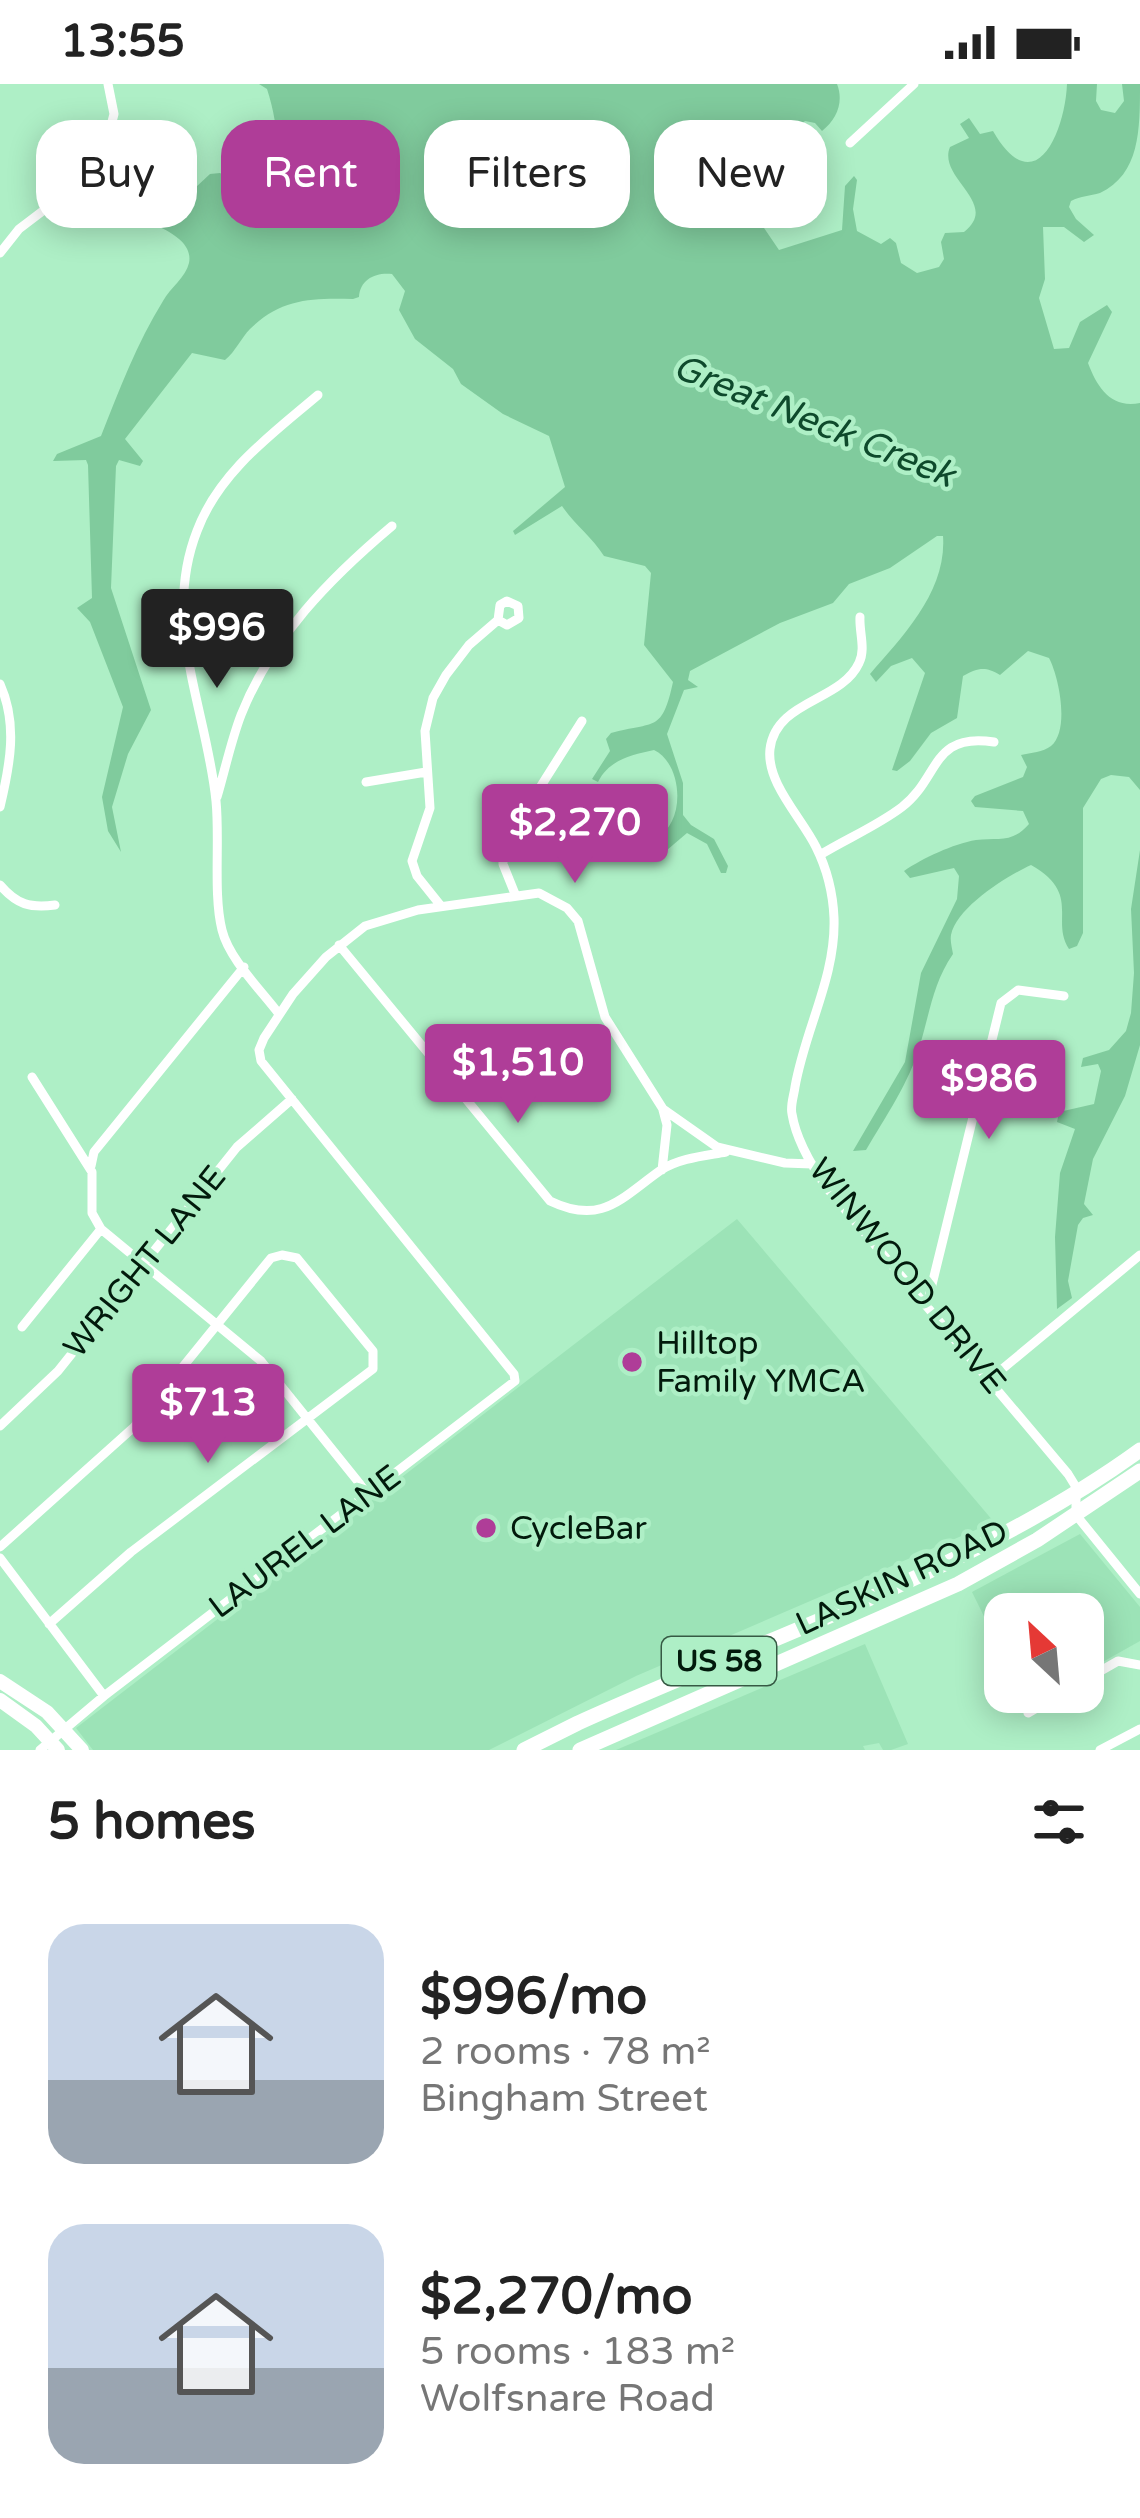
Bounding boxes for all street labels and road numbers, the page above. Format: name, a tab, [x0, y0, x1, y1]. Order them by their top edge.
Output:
street label: WINWOOD DRIVE	[800, 1151, 1014, 1401]
street label: WRIGHT LANE	[56, 1158, 234, 1366]
street label: LAUREL LANE	[201, 1457, 409, 1627]
street label: LASKIN ROAD	[790, 1512, 1014, 1644]
road number: US 58	[662, 1637, 776, 1685]

